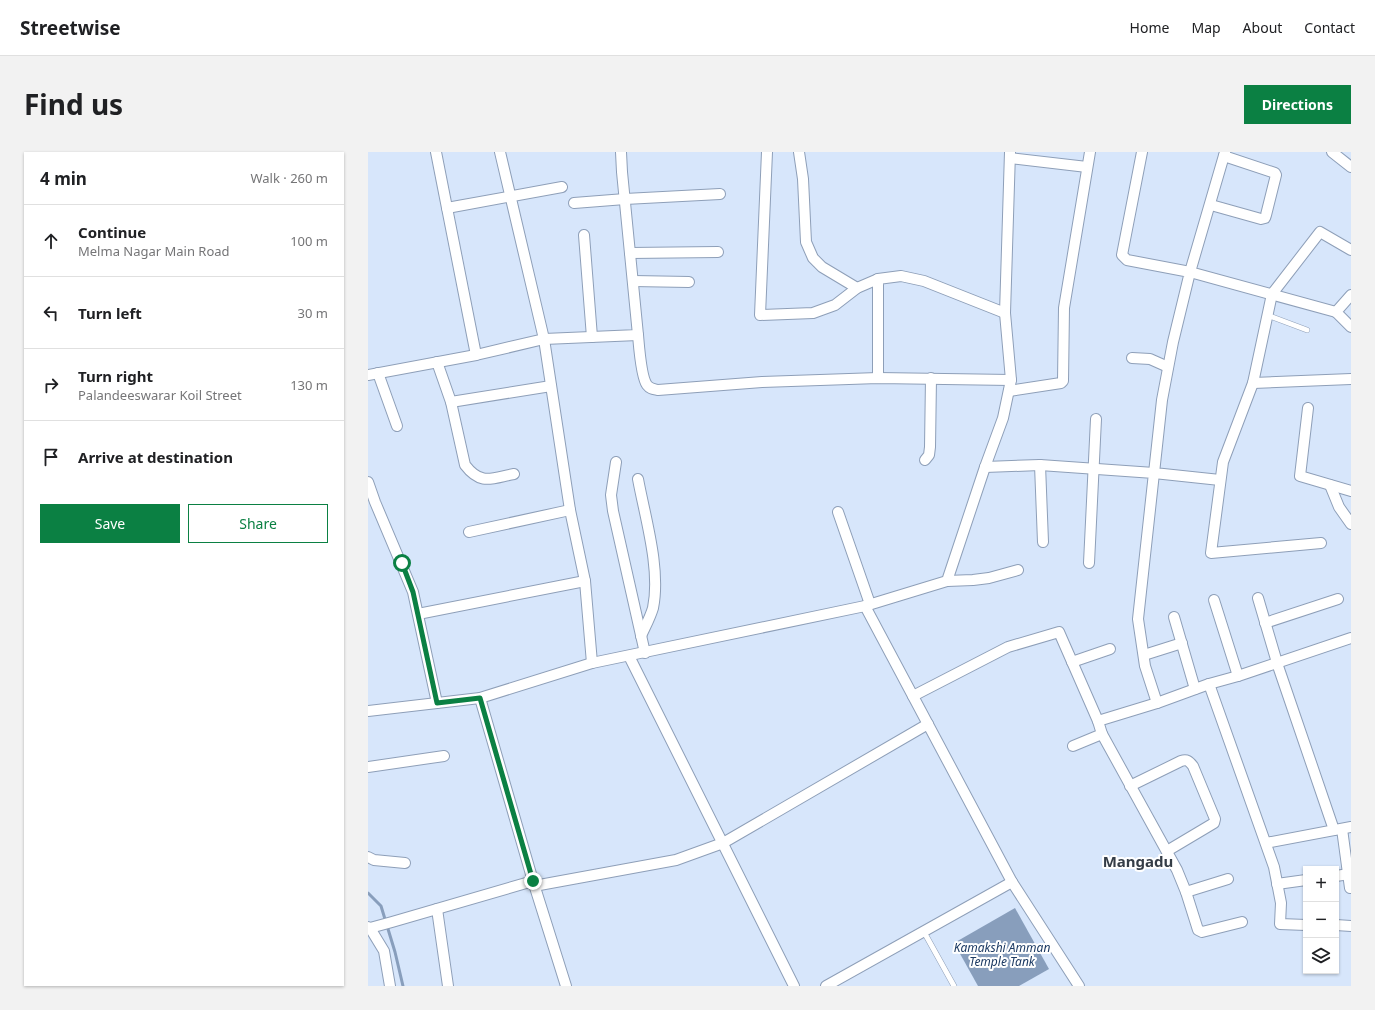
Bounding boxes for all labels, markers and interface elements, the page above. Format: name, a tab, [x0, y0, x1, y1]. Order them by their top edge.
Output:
text: Streetwise	[20, 15, 121, 41]
text: Home	[1130, 18, 1169, 37]
text: Map	[1191, 18, 1221, 37]
text: About	[1243, 18, 1282, 37]
text: Contact	[1304, 18, 1355, 37]
text: Find us	[24, 85, 123, 123]
button: Directions	[1244, 85, 1351, 124]
text: 4 min	[40, 167, 87, 190]
text: Walk · 260 m	[250, 169, 328, 187]
text: Continue	[78, 222, 146, 242]
icon: ahead	[40, 230, 62, 252]
text: 100 m	[290, 232, 328, 250]
text: Melma Nagar Main Road	[78, 242, 230, 260]
icon: left	[40, 302, 62, 324]
text: Turn left	[78, 303, 142, 323]
text: 30 m	[298, 304, 328, 322]
text: Turn right	[78, 366, 153, 386]
icon: right	[40, 374, 62, 396]
text: 130 m	[290, 376, 328, 394]
text: Palandeeswarar Koil Street	[78, 386, 242, 404]
icon: arrive	[40, 446, 62, 468]
text: Arrive at destination	[78, 447, 233, 467]
button: Save	[40, 504, 180, 543]
button: Share	[188, 504, 328, 543]
route start	[393, 554, 411, 572]
district label: Mangadu	[1103, 851, 1173, 871]
map controls	[1303, 866, 1339, 974]
button: +	[1303, 866, 1339, 902]
route end	[524, 872, 542, 890]
button: −	[1303, 902, 1339, 938]
button: layers	[1303, 938, 1339, 974]
water label: Kamakshi Amman Temple Tank	[954, 939, 1050, 970]

